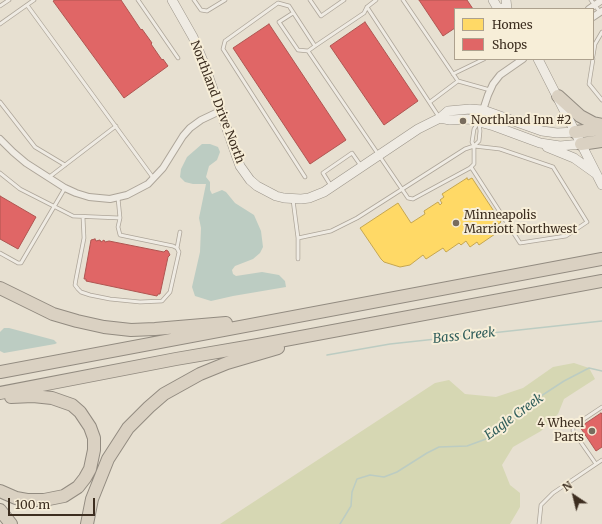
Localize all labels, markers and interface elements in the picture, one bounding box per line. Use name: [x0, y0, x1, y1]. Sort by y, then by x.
legend: [454, 8, 594, 60]
text: Homes: [492, 17, 533, 32]
text: Shops: [492, 37, 527, 52]
street label: Northland Drive North: [187, 39, 247, 165]
place label: Northland Inn #2: [471, 114, 571, 128]
marker: Northland Inn #2: [458, 116, 468, 126]
place label: Minneapolis Marriott Northwest: [464, 209, 577, 237]
marker: Minneapolis Marriott Northwest: [451, 218, 461, 228]
water label: Bass Creek: [432, 325, 496, 347]
water label: Eagle Creek: [482, 391, 546, 443]
place label: 4 Wheel Parts: [537, 417, 584, 445]
marker: 4 Wheel Parts: [587, 426, 597, 436]
north arrow: [554, 476, 594, 516]
text: N: [560, 478, 575, 494]
scale bar: [10, 490, 97, 516]
text: 100 m: [15, 497, 50, 512]

